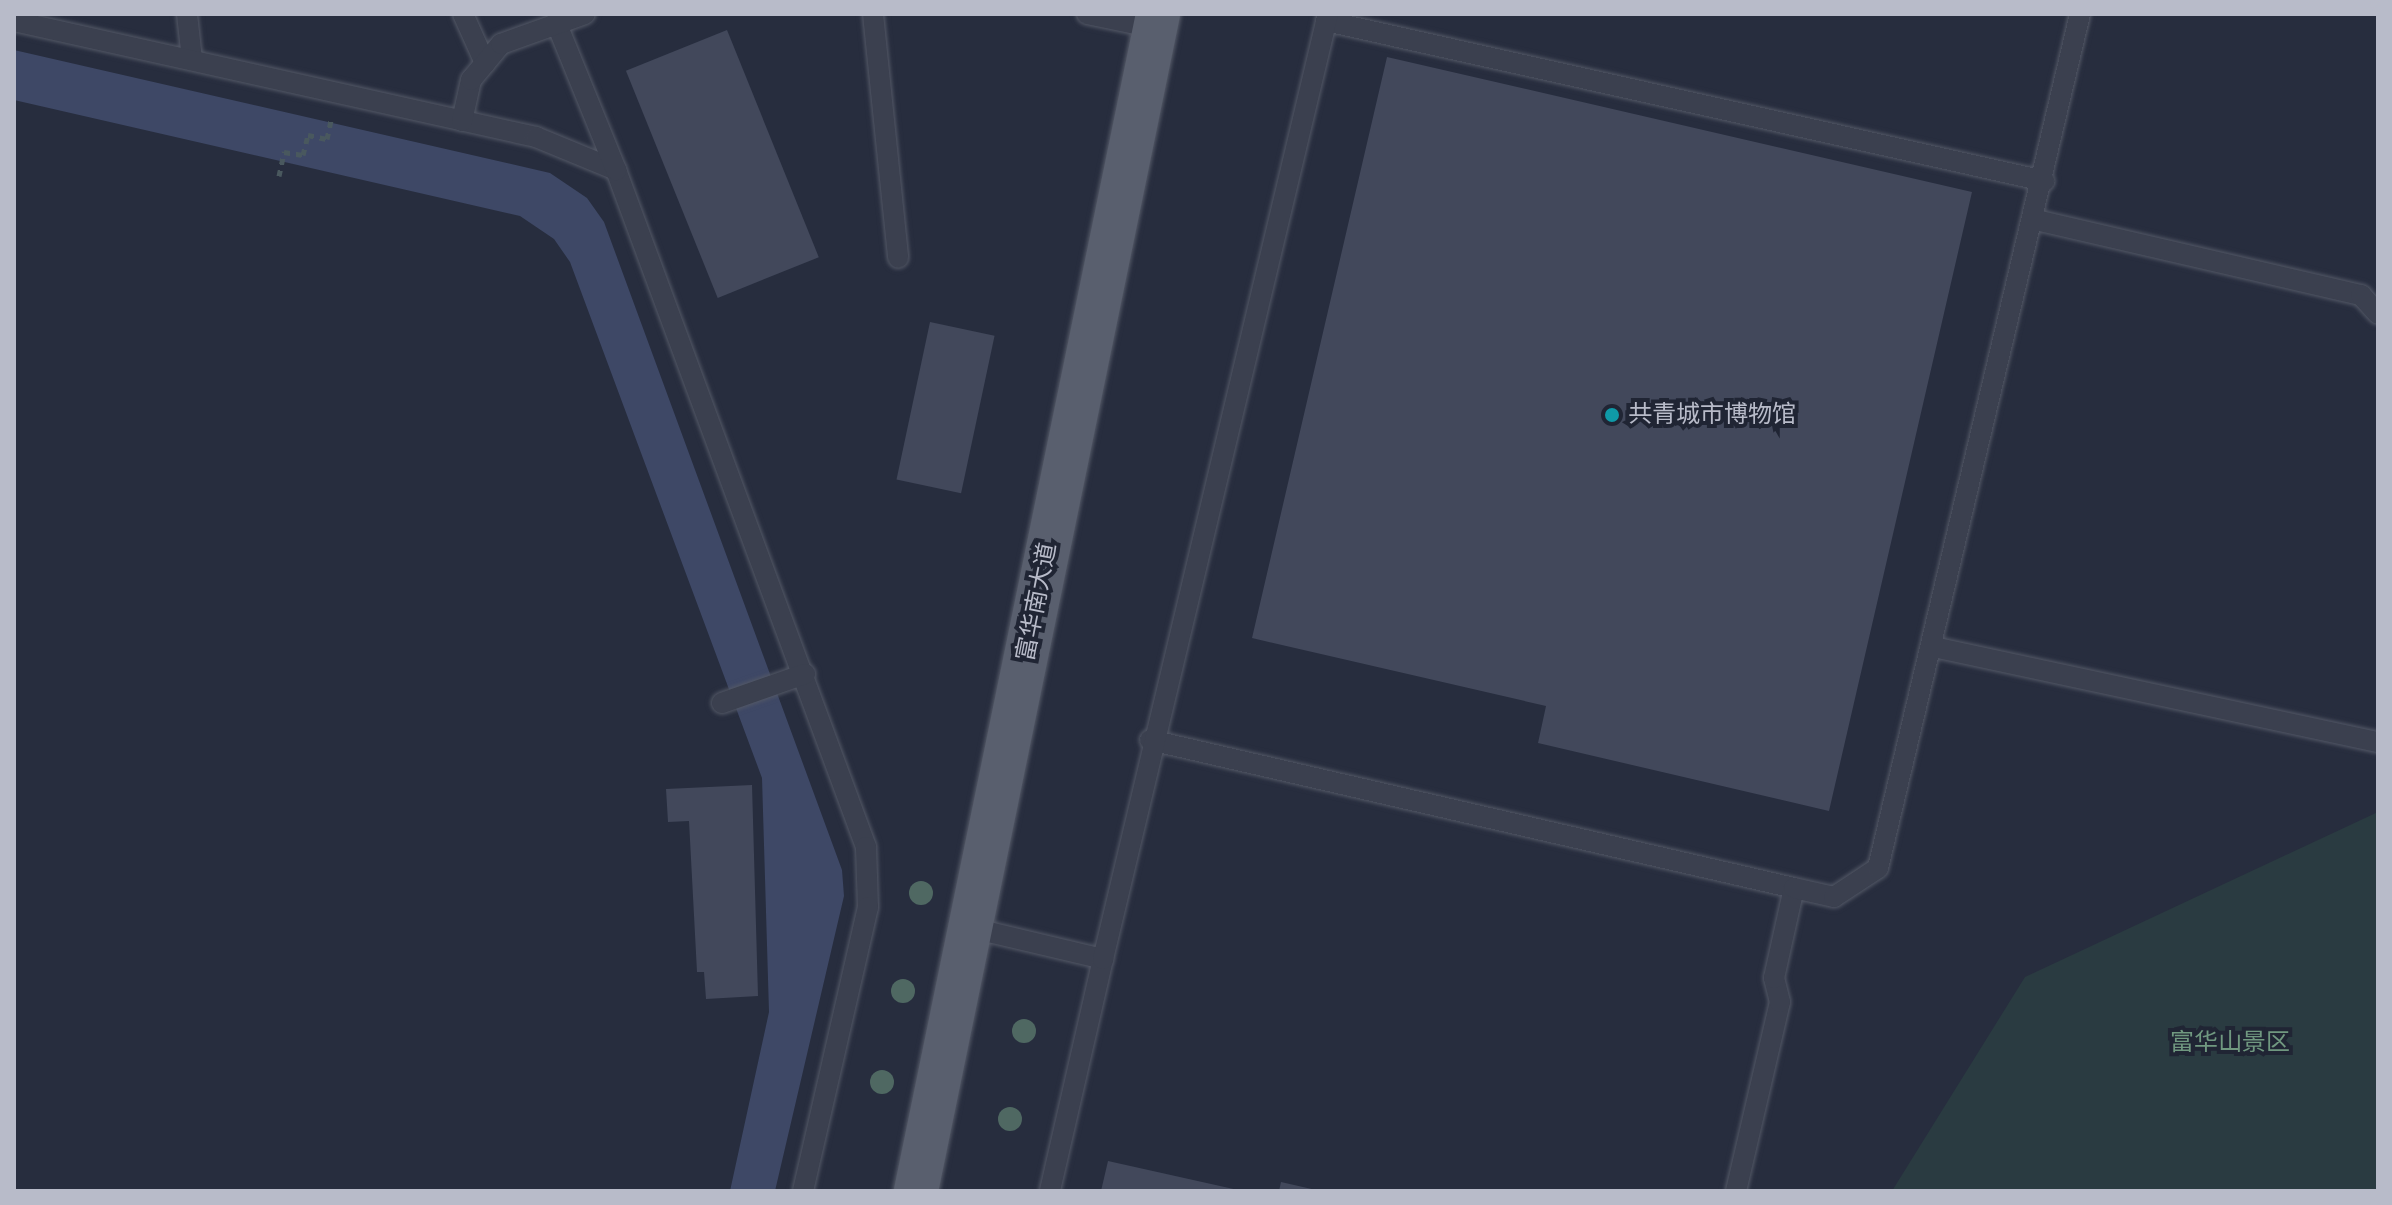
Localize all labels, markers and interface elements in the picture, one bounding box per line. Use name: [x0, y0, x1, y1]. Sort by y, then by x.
place label: 共青城市博物馆: [1628, 401, 1796, 429]
marker: 共青城市博物馆: [1603, 406, 1621, 424]
street label: 富华南大道: [1011, 540, 1063, 664]
park label: 富华山景区: [2170, 1029, 2290, 1057]

